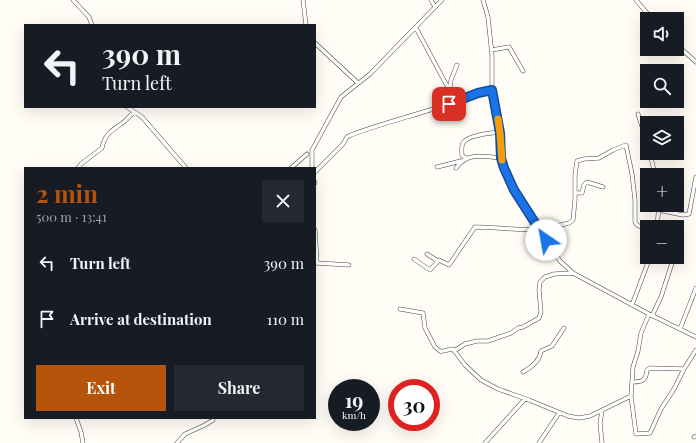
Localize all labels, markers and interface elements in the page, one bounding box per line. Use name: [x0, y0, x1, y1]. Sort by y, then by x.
map controls: [640, 12, 684, 264]
button: sound: [640, 12, 684, 56]
text: 390 m: [102, 35, 181, 72]
icon: left: [36, 40, 88, 92]
button: search: [640, 64, 684, 108]
text: Turn left: [102, 71, 172, 95]
pin: [432, 87, 466, 121]
icon: arrive: [438, 93, 460, 115]
button: layers: [640, 116, 684, 160]
button: +: [640, 168, 684, 212]
text: 2 min: [36, 177, 98, 209]
button: close: [262, 180, 304, 222]
text: 500 m · 13:41: [36, 208, 107, 225]
position arrow: [525, 219, 567, 261]
button: −: [640, 220, 684, 264]
icon: left: [36, 252, 58, 274]
text: Turn left: [70, 253, 131, 273]
text: 390 m: [264, 253, 304, 273]
icon: arrive: [36, 308, 58, 330]
text: Arrive at destination: [70, 309, 212, 329]
text: 110 m: [267, 309, 304, 329]
button: Exit: [36, 365, 166, 411]
button: Share: [174, 365, 304, 411]
speed limit sign: 30: [388, 379, 440, 431]
text: 19: [345, 386, 363, 413]
text: km/h: [342, 408, 366, 422]

